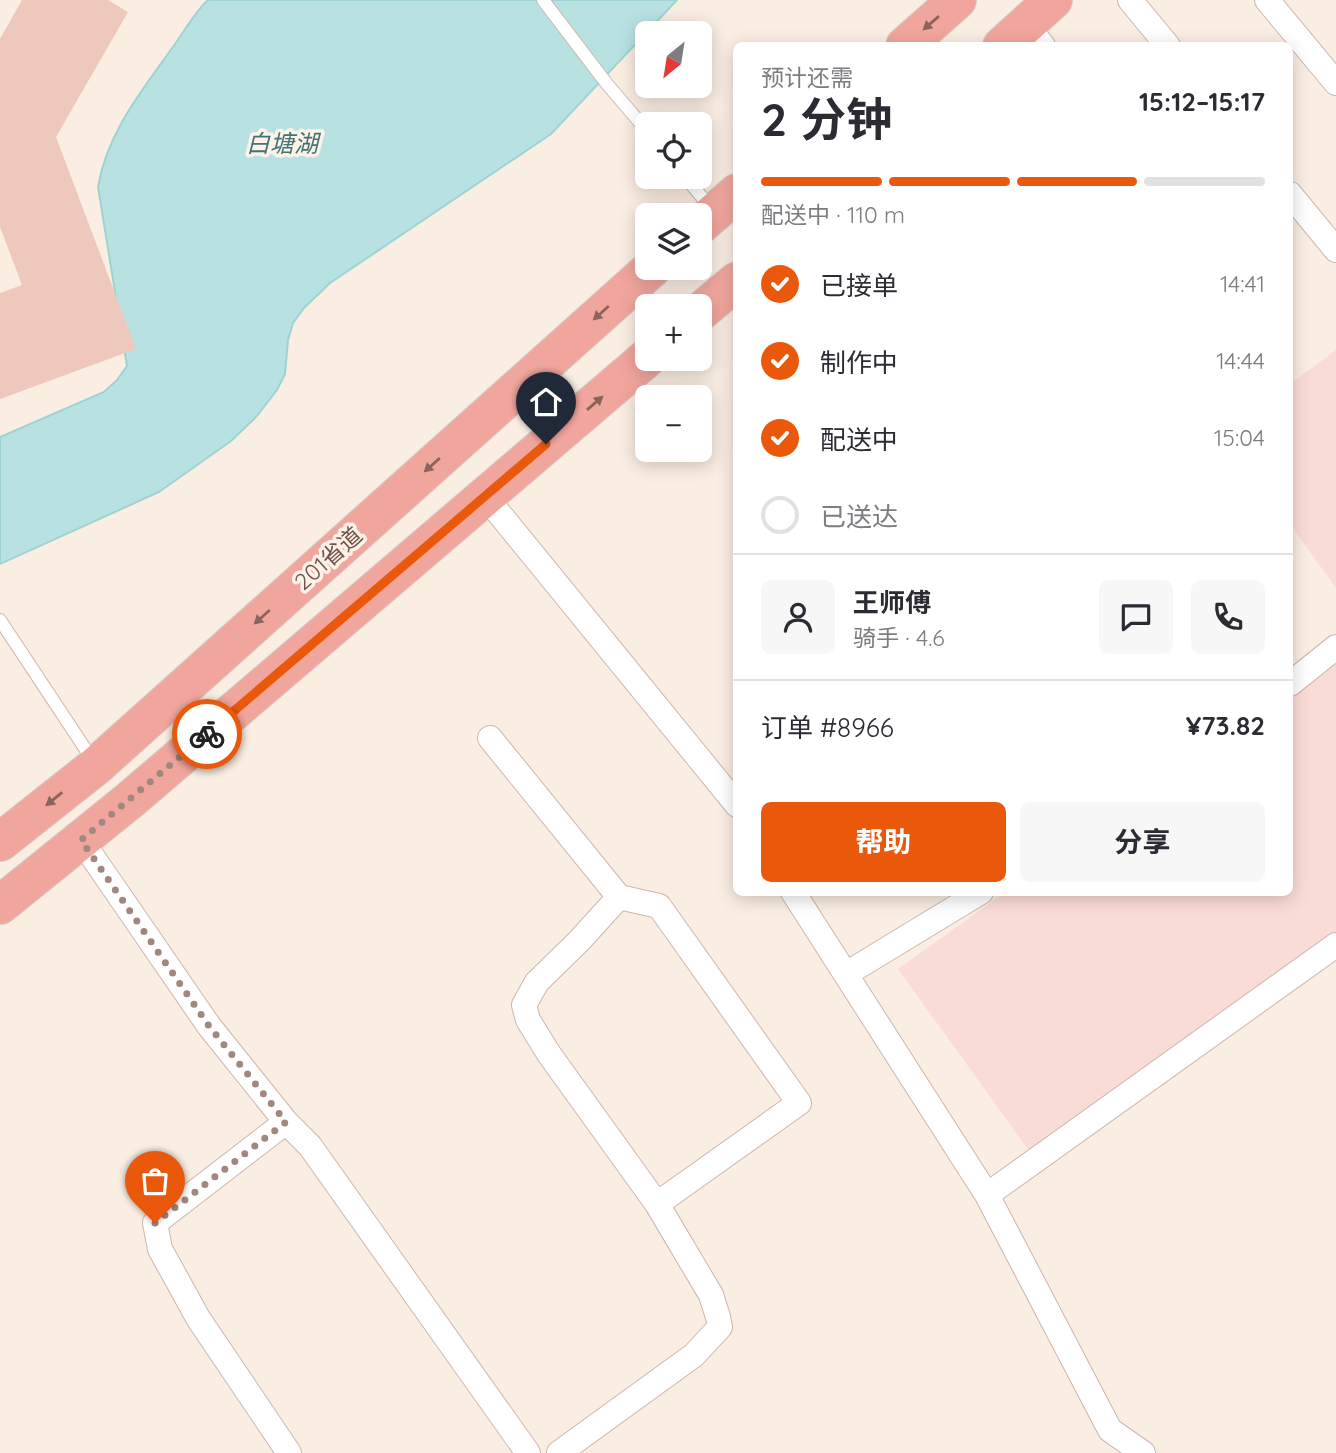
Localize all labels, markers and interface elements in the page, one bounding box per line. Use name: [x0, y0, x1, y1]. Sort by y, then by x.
one-way arrow: [922, 15, 939, 30]
north arrow: [635, 21, 712, 98]
map controls: [635, 21, 712, 462]
text: 预计还需: [761, 63, 853, 92]
text: 15:12–15:17: [1139, 85, 1265, 118]
text: 2 分钟: [761, 90, 892, 148]
button: locate: [635, 112, 712, 189]
water label: 白塘湖: [246, 128, 322, 158]
text: 配送中 · 110 m: [761, 200, 905, 229]
button: layers: [635, 203, 712, 280]
icon: check: [761, 265, 799, 303]
text: 已接单: [820, 269, 898, 302]
text: 14:41: [1220, 269, 1265, 298]
button: +: [635, 294, 712, 371]
one-way arrow: [593, 305, 610, 320]
icon: check: [761, 342, 799, 380]
text: 制作中: [820, 346, 898, 379]
text: 14:44: [1216, 346, 1265, 375]
pin: [516, 372, 576, 444]
icon: home: [527, 383, 565, 421]
button: −: [635, 385, 712, 462]
one-way arrow: [585, 395, 603, 410]
icon: check: [761, 419, 799, 457]
text: 配送中: [820, 423, 898, 456]
text: 15:04: [1214, 423, 1265, 452]
one-way arrow: [423, 457, 441, 473]
text: 已送达: [820, 500, 898, 533]
street label: 201省道: [288, 520, 368, 596]
button: person: [761, 580, 835, 654]
button: chat: [1099, 580, 1173, 654]
button: phone: [1191, 580, 1265, 654]
text: 王师傅: [853, 586, 931, 619]
one-way arrow: [254, 608, 271, 624]
text: 骑手 · 4.6: [853, 623, 945, 652]
courier: [172, 699, 242, 769]
text: ¥73.82: [1186, 709, 1265, 742]
text: 订单 #8966: [761, 711, 894, 744]
icon: bike: [188, 715, 226, 753]
one-way arrow: [46, 791, 64, 806]
button: 帮助: [761, 802, 1006, 882]
button: 分享: [1020, 802, 1265, 882]
pin: [125, 1151, 185, 1223]
icon: bag: [136, 1162, 174, 1200]

